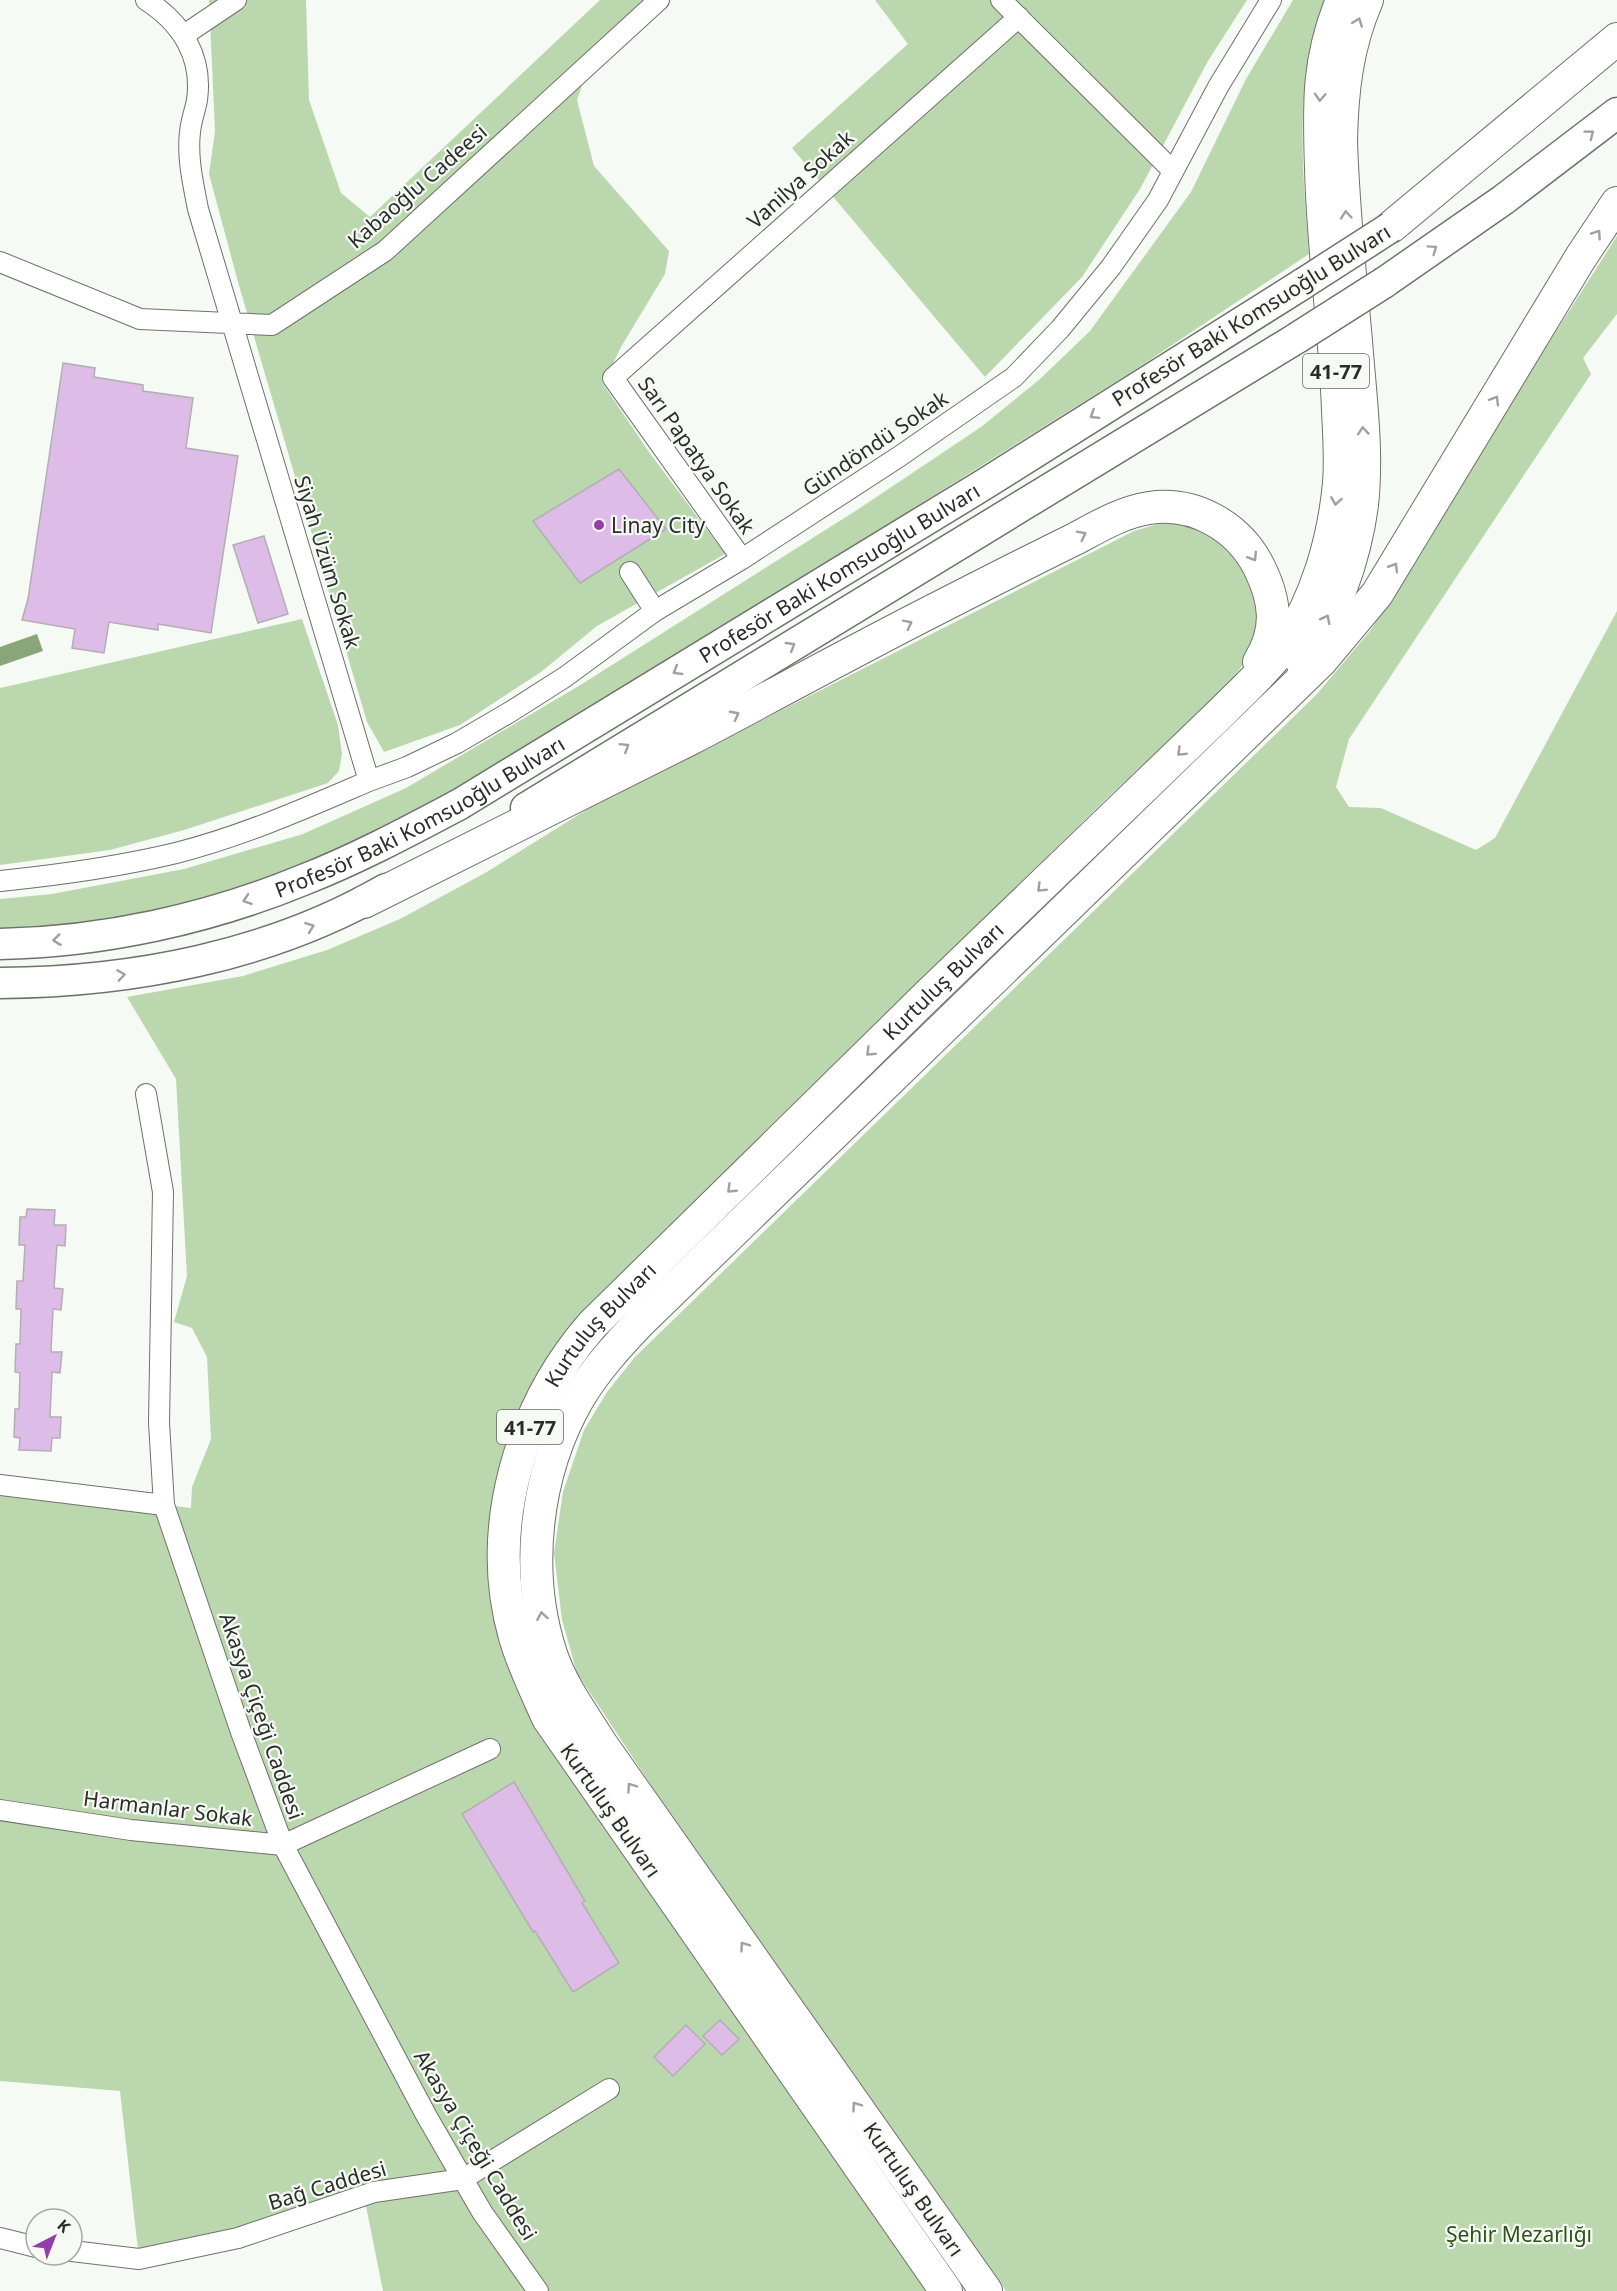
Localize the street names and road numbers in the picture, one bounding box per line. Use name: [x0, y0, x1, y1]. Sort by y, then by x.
street label: Kabaoğlu Cadeesi: [341, 118, 493, 254]
street label: Vanilya Sokak: [741, 123, 860, 234]
street label: Profesör Baki Komsuoğlu Bulvarı: [1106, 217, 1396, 413]
road number: 41-77: [1303, 354, 1369, 388]
street label: Sarı Papatya Sokak: [632, 371, 762, 540]
street label: Gündöndü Sokak: [797, 384, 954, 502]
street label: Siyah Üzüm Sokak: [288, 472, 368, 653]
street label: Profesör Baki Komsuoğlu Bulvarı: [694, 476, 985, 669]
street label: Profesör Baki Komsuoğlu Bulvarı: [271, 730, 570, 904]
street label: Kurtuluş Bulvarı: [876, 916, 1009, 1046]
street label: Kurtuluş Bulvarı: [538, 1256, 662, 1392]
road number: 41-77: [497, 1410, 563, 1444]
street label: Akasya Çiçeği Caddesi: [213, 1609, 311, 1823]
street label: Kurtuluş Bulvarı: [554, 1737, 668, 1883]
street label: Harmanlar Sokak: [82, 1784, 255, 1832]
street label: Akasya Çiçeği Caddesi: [408, 2045, 544, 2245]
street label: Kurtuluş Bulvarı: [857, 2116, 971, 2262]
street label: Bağ Caddesi: [265, 2154, 389, 2216]

